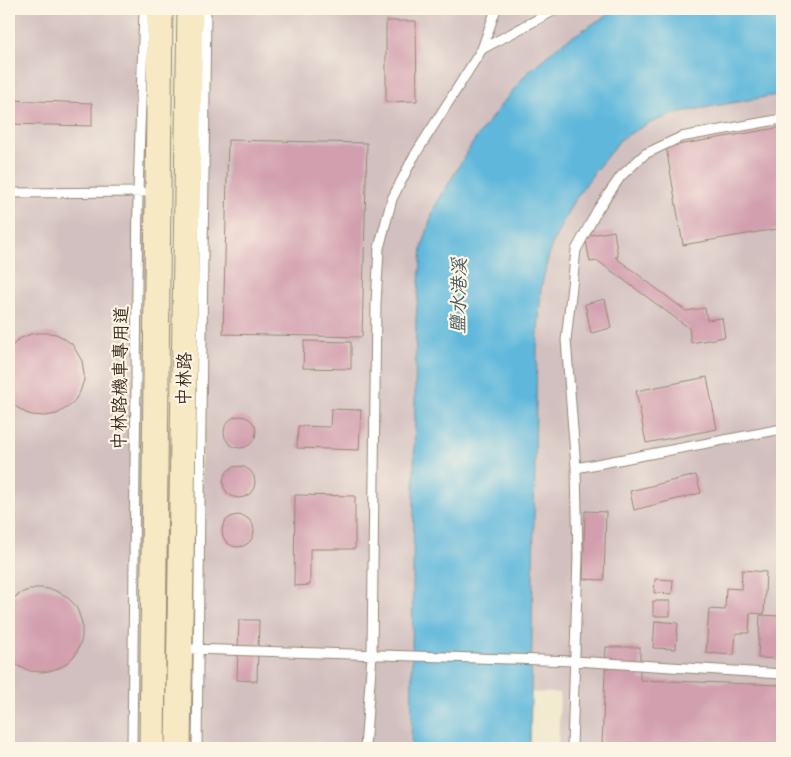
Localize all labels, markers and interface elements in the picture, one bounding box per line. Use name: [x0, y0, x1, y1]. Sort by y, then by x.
water label: 鹽水港溪: [446, 257, 472, 334]
street label: 中林路機車專用道: [108, 306, 133, 450]
street label: 中林路: [173, 352, 196, 406]

